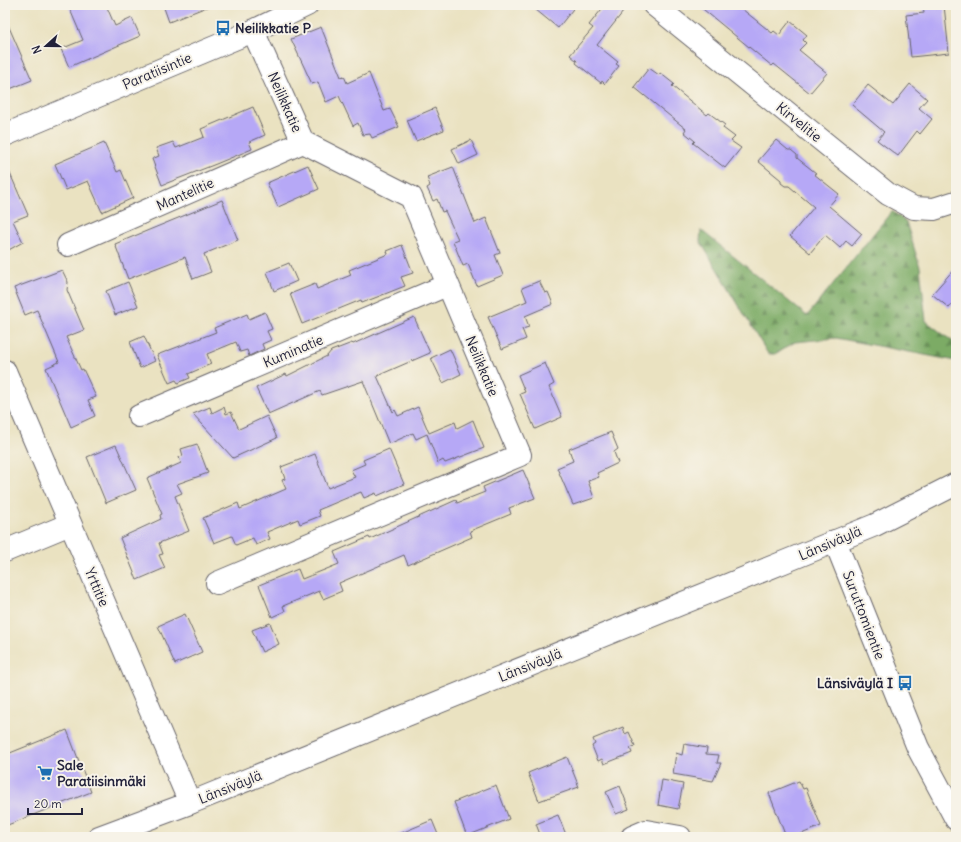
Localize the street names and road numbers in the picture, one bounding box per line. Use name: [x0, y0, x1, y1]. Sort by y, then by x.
street label: Paratiisintie: [120, 48, 194, 94]
street label: Neilikkatie: [264, 69, 306, 135]
street label: Kirvelitie: [773, 98, 825, 146]
street label: Mantelitie: [153, 173, 217, 215]
street label: Kuminatie: [260, 330, 326, 372]
street label: Neilikkatie: [461, 333, 503, 399]
street label: Länsiväylä: [796, 522, 864, 564]
street label: Yrttitie: [81, 565, 113, 609]
street label: Suruttomientie: [839, 568, 889, 662]
street label: Länsiväylä: [496, 644, 564, 686]
street label: Länsiväylä: [196, 766, 264, 808]

